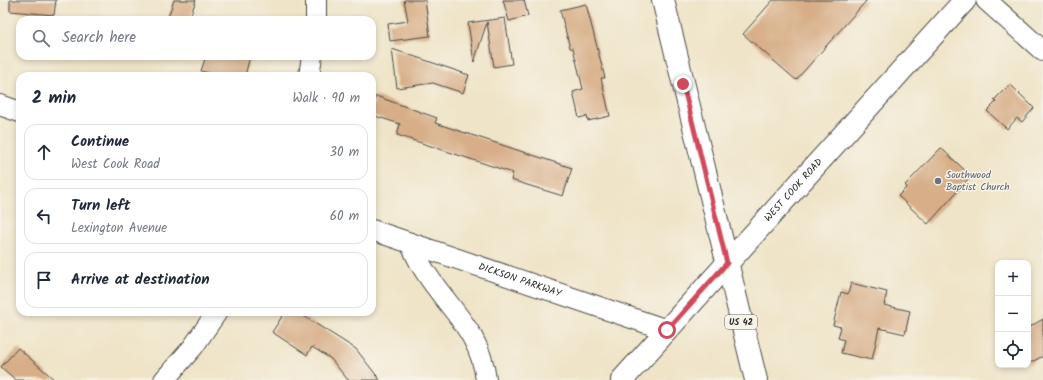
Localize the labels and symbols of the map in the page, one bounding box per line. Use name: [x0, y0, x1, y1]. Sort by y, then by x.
route end: [674, 75, 692, 93]
street label: WEST COOK ROAD: [760, 154, 827, 225]
place label: Southwood Baptist Church: [946, 167, 1010, 195]
marker: Southwood Baptist Church: [933, 176, 943, 186]
street label: DICKSON PARKWAY: [476, 259, 565, 302]
road number: US 42: [725, 315, 757, 329]
route start: [658, 321, 676, 339]

